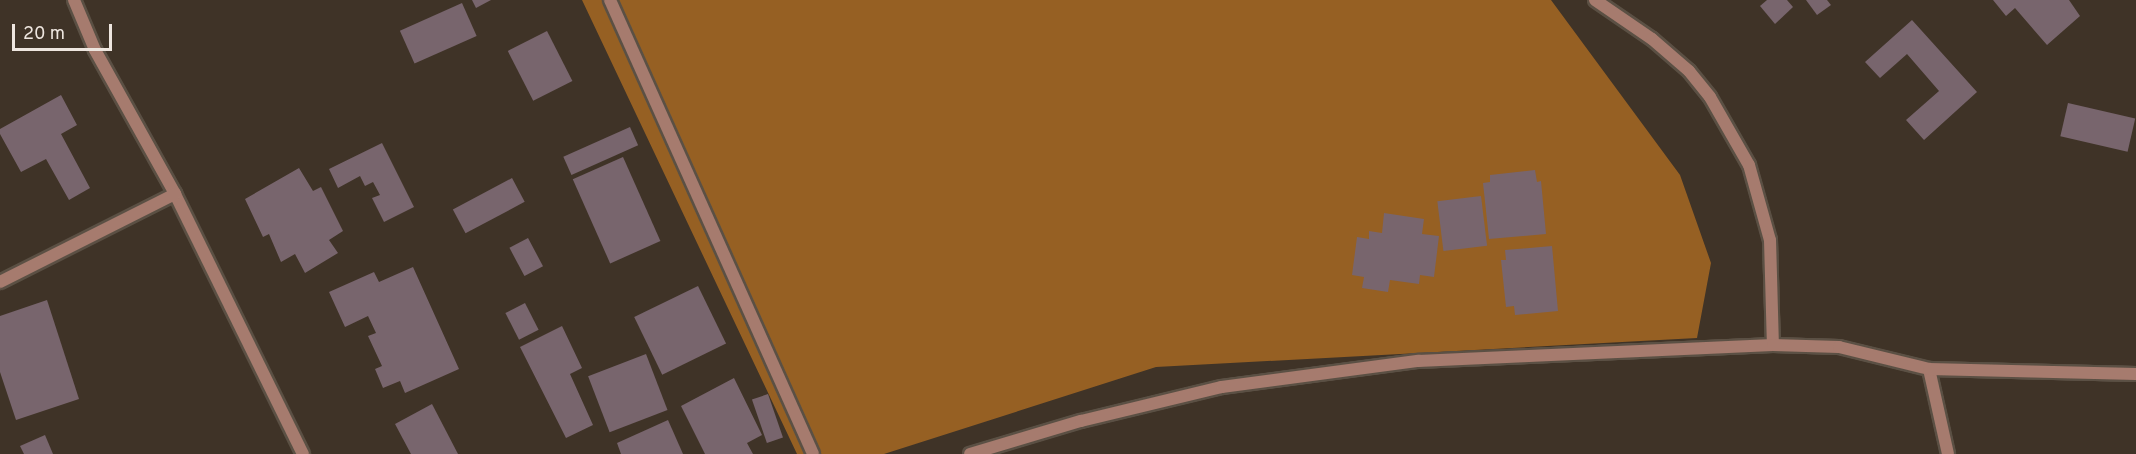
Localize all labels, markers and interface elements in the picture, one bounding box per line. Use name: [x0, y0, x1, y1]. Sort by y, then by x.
scale bar: [15, 12, 116, 50]
text: 20 m: [23, 23, 65, 46]

